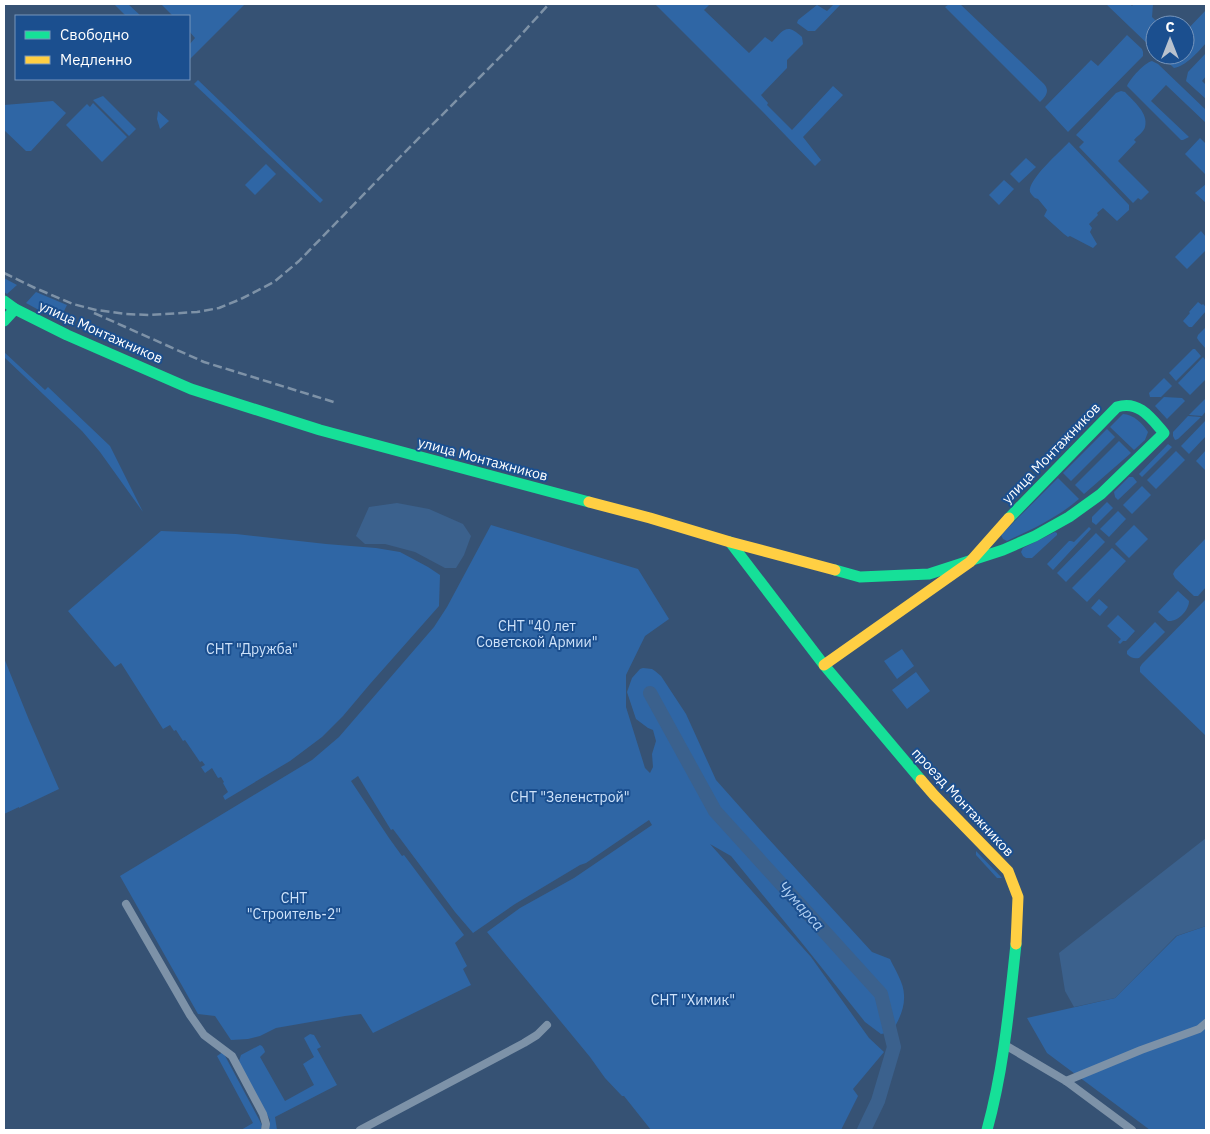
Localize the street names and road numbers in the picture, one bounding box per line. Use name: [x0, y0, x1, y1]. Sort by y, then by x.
street label: улица Монтажников: [36, 297, 166, 367]
street label: улица Монтажников: [998, 399, 1104, 507]
street label: улица Монтажников: [416, 433, 550, 485]
street label: проезд Монтажников: [908, 744, 1018, 860]

